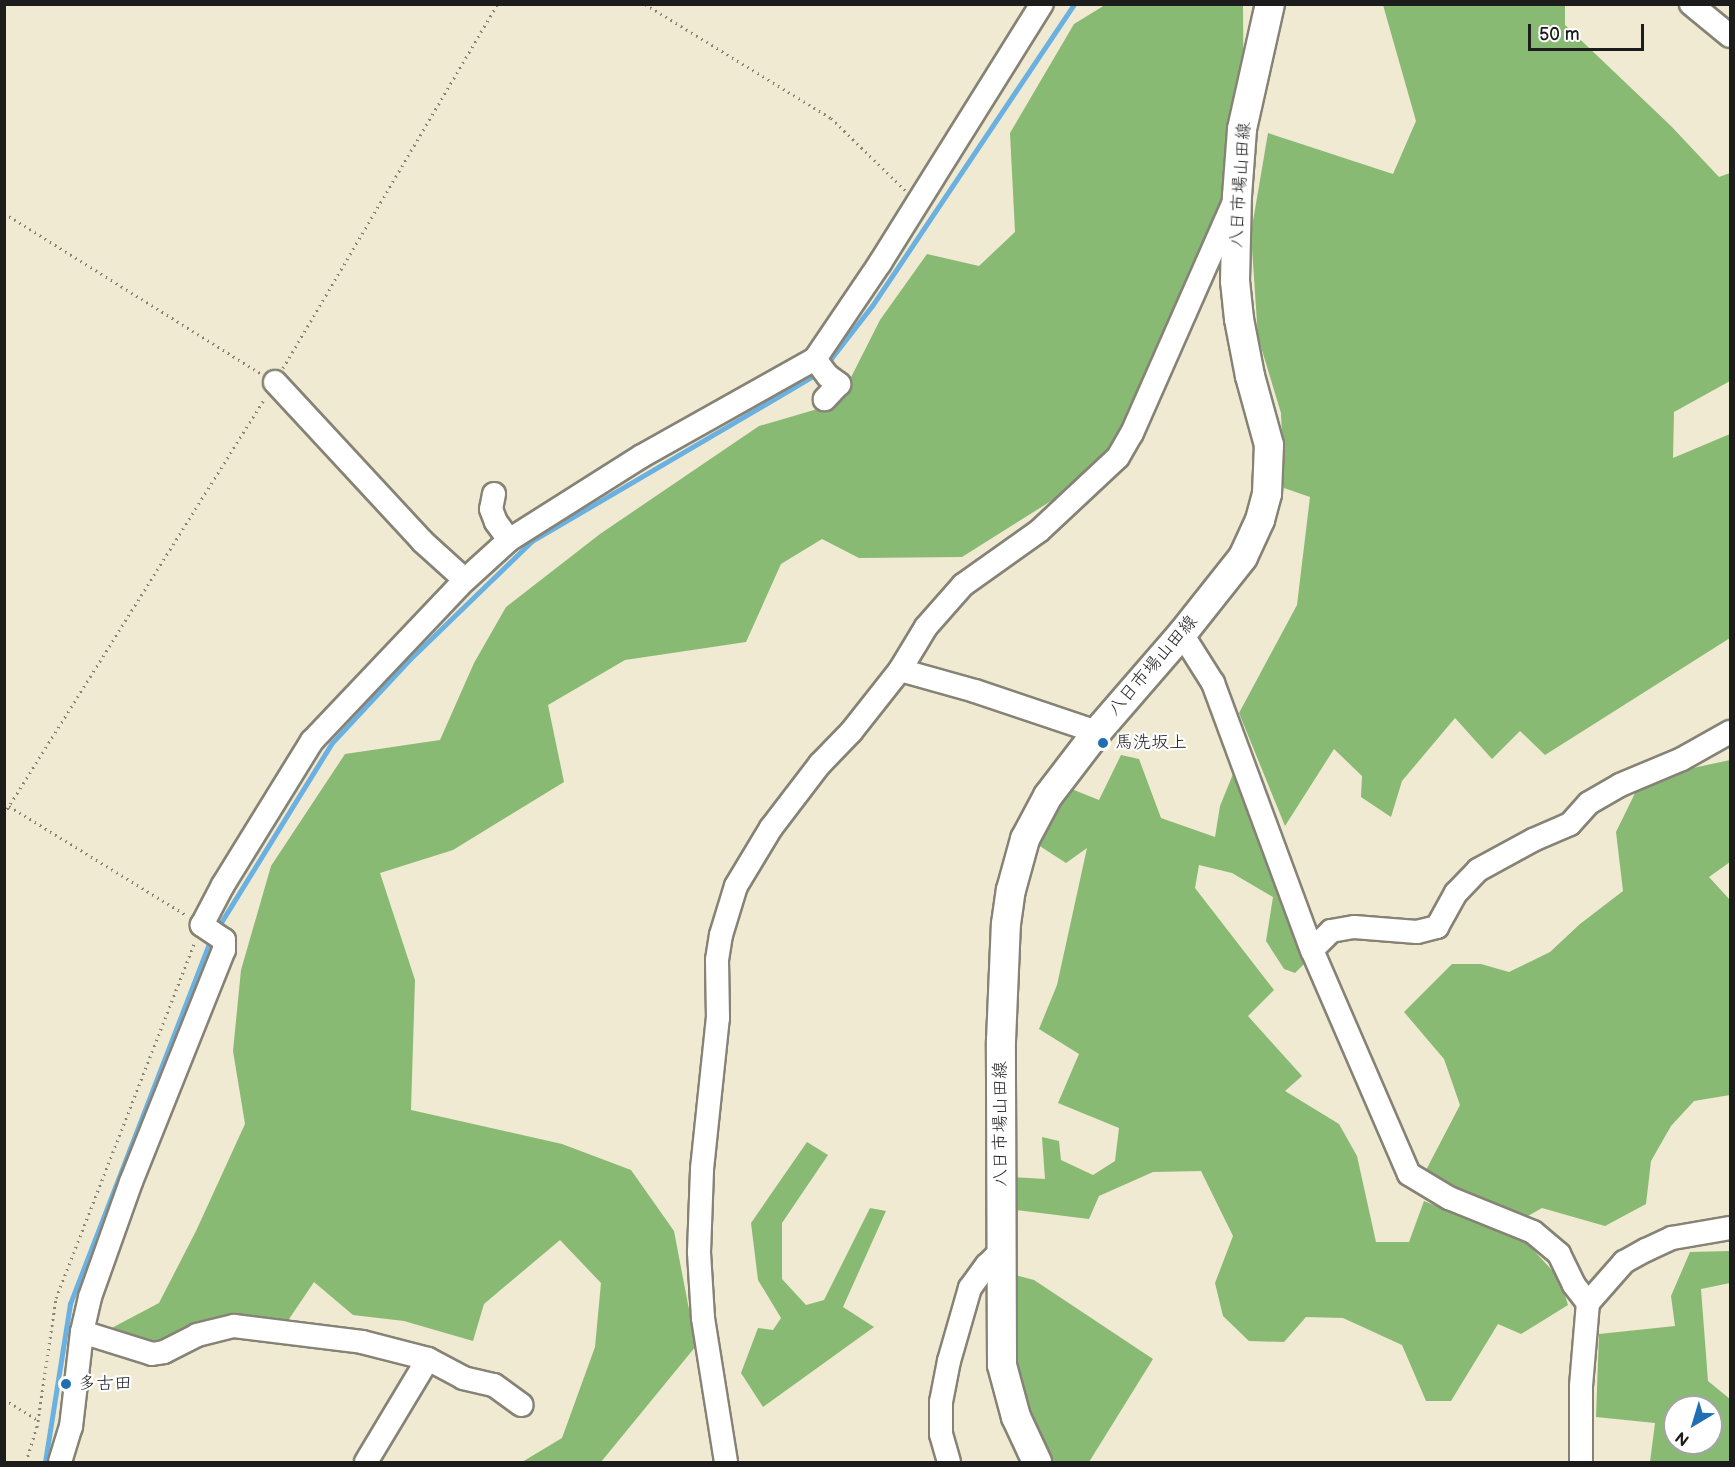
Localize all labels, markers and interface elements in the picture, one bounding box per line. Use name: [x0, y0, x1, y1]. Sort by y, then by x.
scale bar: [1531, 12, 1646, 50]
text: 50 m: [1539, 24, 1580, 45]
street label: 八日市場山田線: [1226, 121, 1256, 249]
street label: 八日市場山田線: [1104, 611, 1202, 721]
place label: 馬洗坂上: [1115, 732, 1187, 754]
marker: 馬洗坂上: [1096, 736, 1110, 750]
street label: 八日市場山田線: [990, 1061, 1012, 1187]
place label: 多古田: [78, 1373, 132, 1395]
marker: 多古田: [59, 1377, 73, 1391]
north arrow: [1663, 1395, 1723, 1455]
text: N: [1672, 1427, 1693, 1449]

